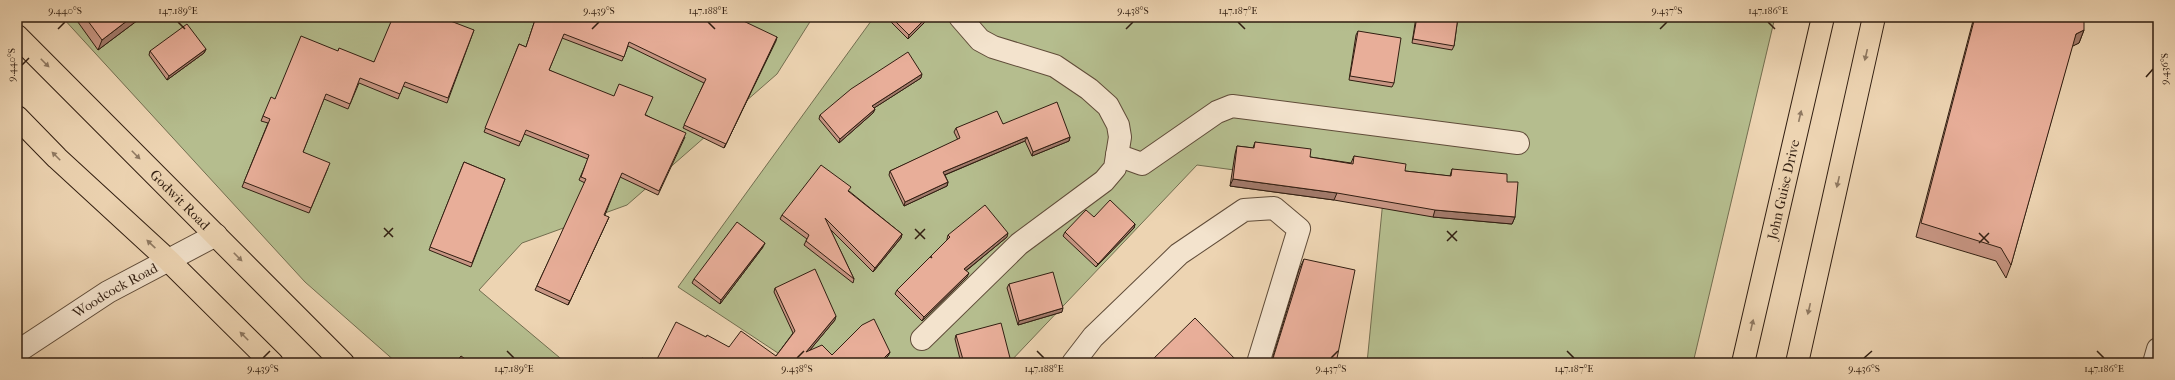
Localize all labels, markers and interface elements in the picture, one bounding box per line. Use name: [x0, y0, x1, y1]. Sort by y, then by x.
text: 9.440°S: [48, 5, 82, 17]
text: 147.189°E: [158, 5, 198, 17]
text: 9.439°S: [583, 5, 615, 17]
text: 147.188°E: [688, 5, 728, 17]
text: 9.438°S: [1117, 5, 1149, 17]
text: 147.187°E: [1219, 5, 1257, 17]
text: 9.437°S: [1651, 5, 1683, 17]
text: 147.186°E: [1748, 5, 1788, 17]
text: 9.440°S: [6, 48, 18, 82]
one-way arrow: [1862, 49, 1868, 61]
text: 9.436°S: [2159, 53, 2171, 85]
one-way arrow: [40, 58, 49, 68]
one-way arrow: [1798, 110, 1804, 123]
street label: John Guise Drive: [1763, 138, 1803, 242]
one-way arrow: [131, 150, 141, 160]
one-way arrow: [51, 151, 61, 161]
street label: Godwit Road: [146, 166, 214, 234]
one-way arrow: [1834, 176, 1840, 188]
one-way arrow: [146, 240, 156, 249]
one-way arrow: [233, 252, 243, 262]
street label: Woodcock Road: [68, 259, 161, 322]
one-way arrow: [1806, 303, 1812, 315]
one-way arrow: [1750, 319, 1756, 331]
one-way arrow: [239, 331, 249, 340]
text: 9.439°S: [247, 363, 279, 375]
text: 147.189°E: [494, 363, 534, 375]
text: 9.438°S: [781, 363, 813, 375]
text: 147.188°E: [1024, 363, 1064, 375]
text: 9.437°S: [1315, 363, 1347, 375]
text: 147.187°E: [1555, 363, 1593, 375]
text: 9.436°S: [1848, 363, 1880, 375]
text: 147.186°E: [2084, 363, 2124, 375]

